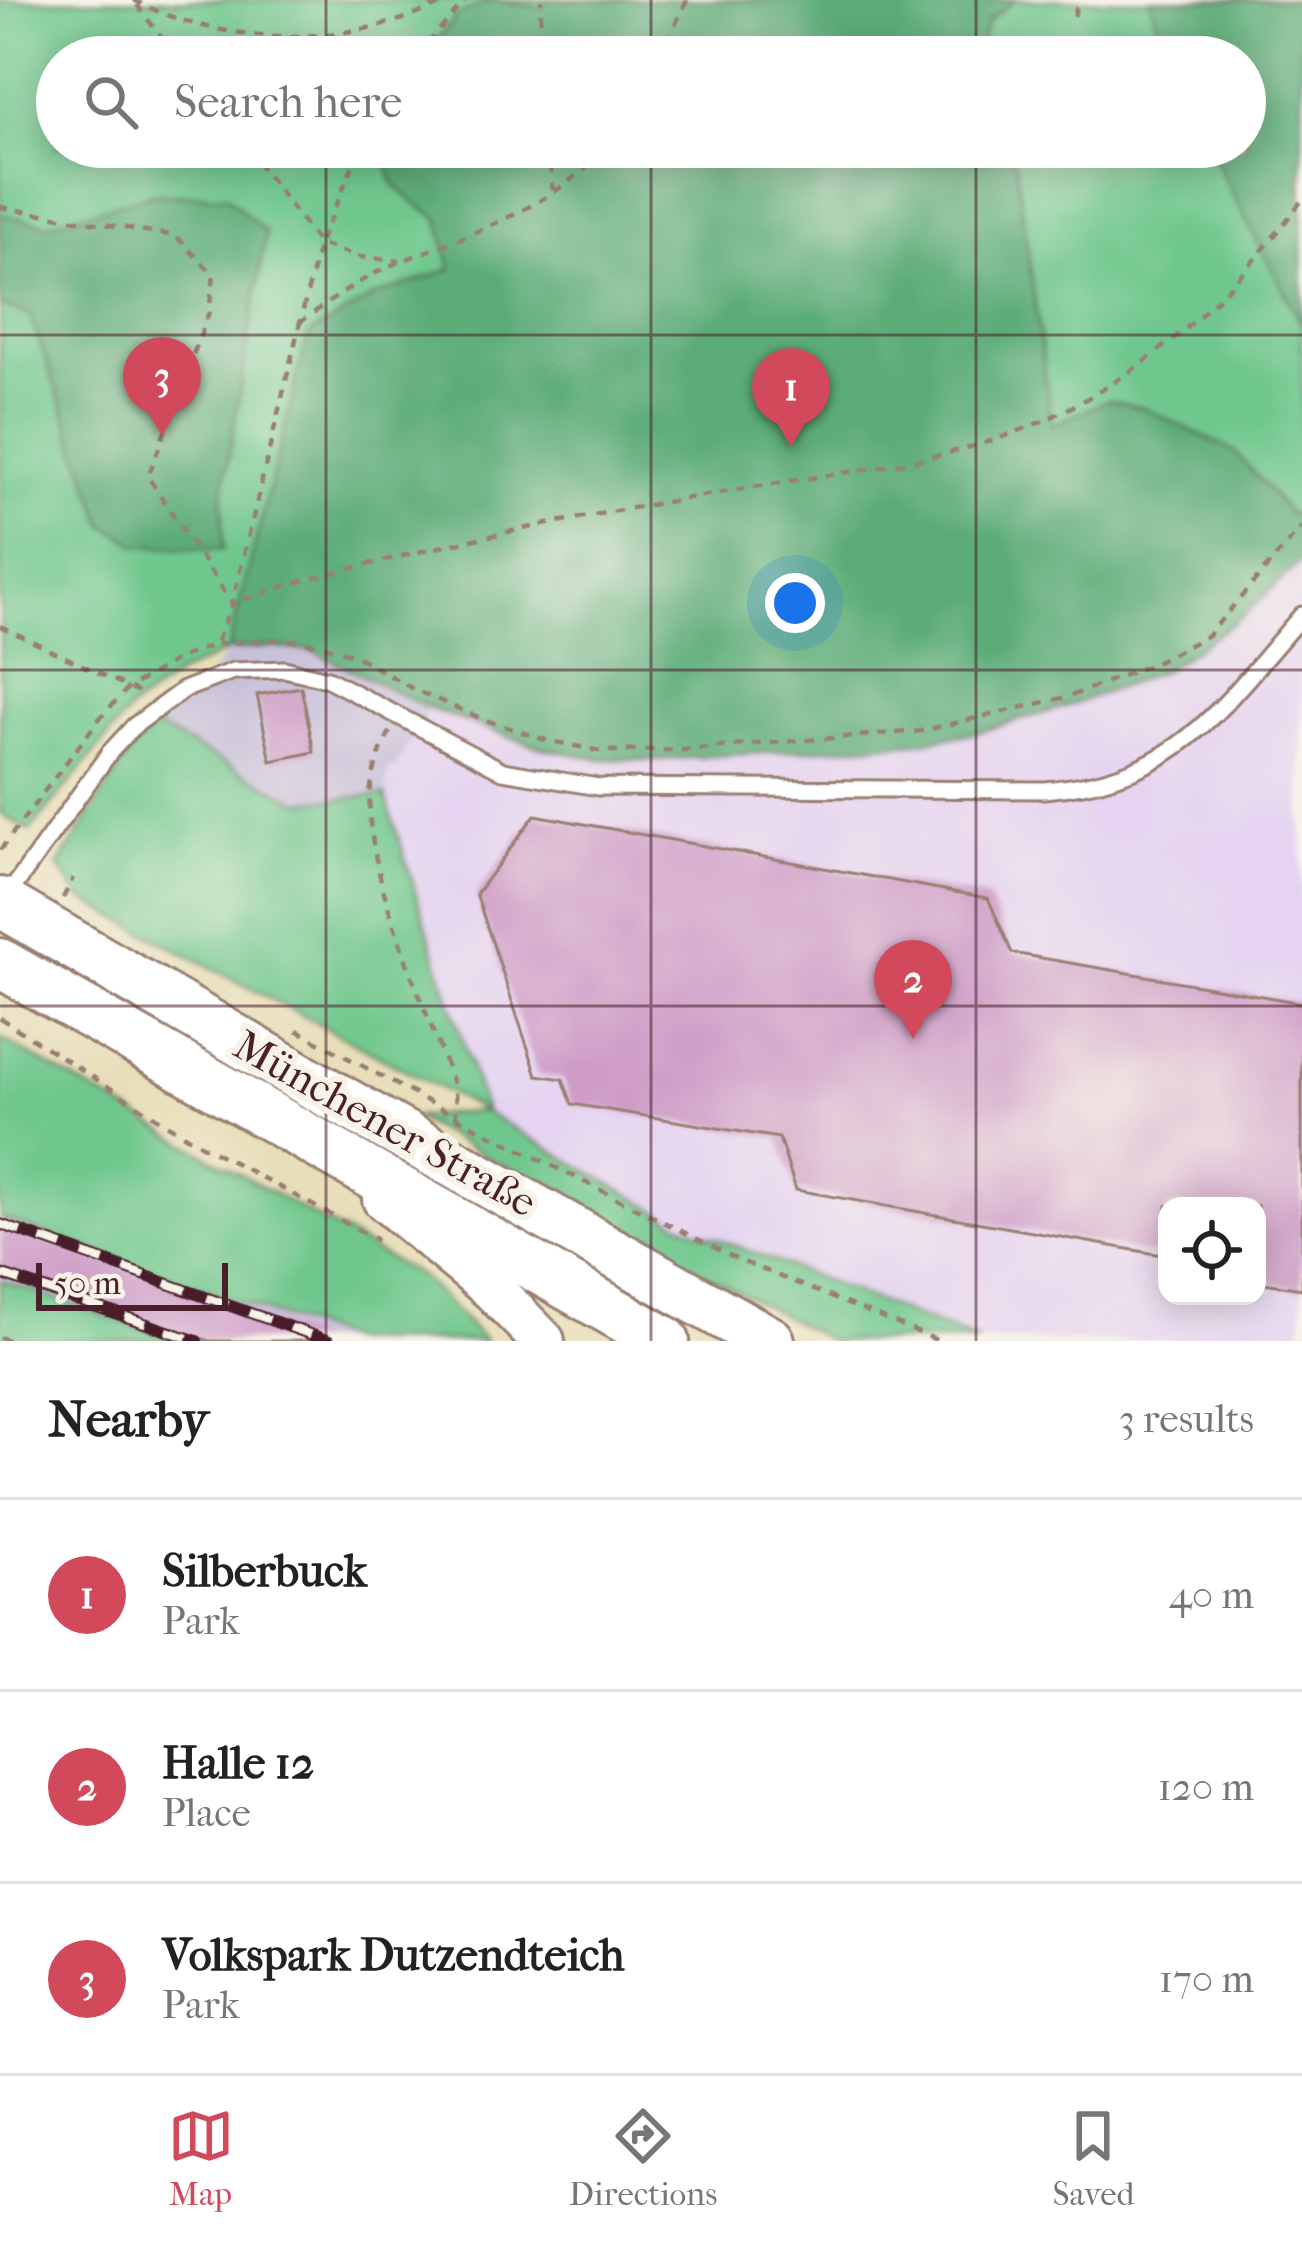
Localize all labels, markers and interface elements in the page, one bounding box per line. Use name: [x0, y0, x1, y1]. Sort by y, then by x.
search box: [36, 36, 1266, 168]
icon: search: [78, 69, 144, 135]
text: Search here: [174, 76, 402, 129]
pin: 3: [123, 337, 201, 436]
pin: 1: [752, 348, 830, 447]
your location: [765, 573, 825, 633]
pin: 2: [874, 940, 952, 1039]
street label: Münchener Straße: [225, 1021, 545, 1227]
map controls: [1158, 1197, 1266, 1305]
button: locate: [1158, 1197, 1266, 1305]
scale bar: [36, 1257, 228, 1310]
text: 50 m: [54, 1264, 121, 1303]
text: Nearby: [48, 1389, 209, 1449]
text: 3 results: [1119, 1396, 1254, 1442]
text: Silberbuck: [162, 1545, 367, 1598]
text: 1: [80, 1572, 94, 1618]
text: 40 m: [1169, 1572, 1254, 1618]
text: Park: [162, 1598, 240, 1644]
text: Halle 12: [162, 1737, 314, 1790]
text: 2: [77, 1764, 97, 1810]
text: 120 m: [1158, 1764, 1254, 1810]
text: Place: [162, 1790, 251, 1836]
text: Volkspark Dutzendteich: [162, 1929, 625, 1982]
text: 3: [79, 1956, 95, 2002]
text: 170 m: [1159, 1956, 1254, 2002]
text: Park: [162, 1982, 240, 2028]
tab: Map: [168, 2103, 234, 2214]
tab: Directions: [569, 2103, 717, 2214]
tab: Saved: [1053, 2103, 1134, 2214]

